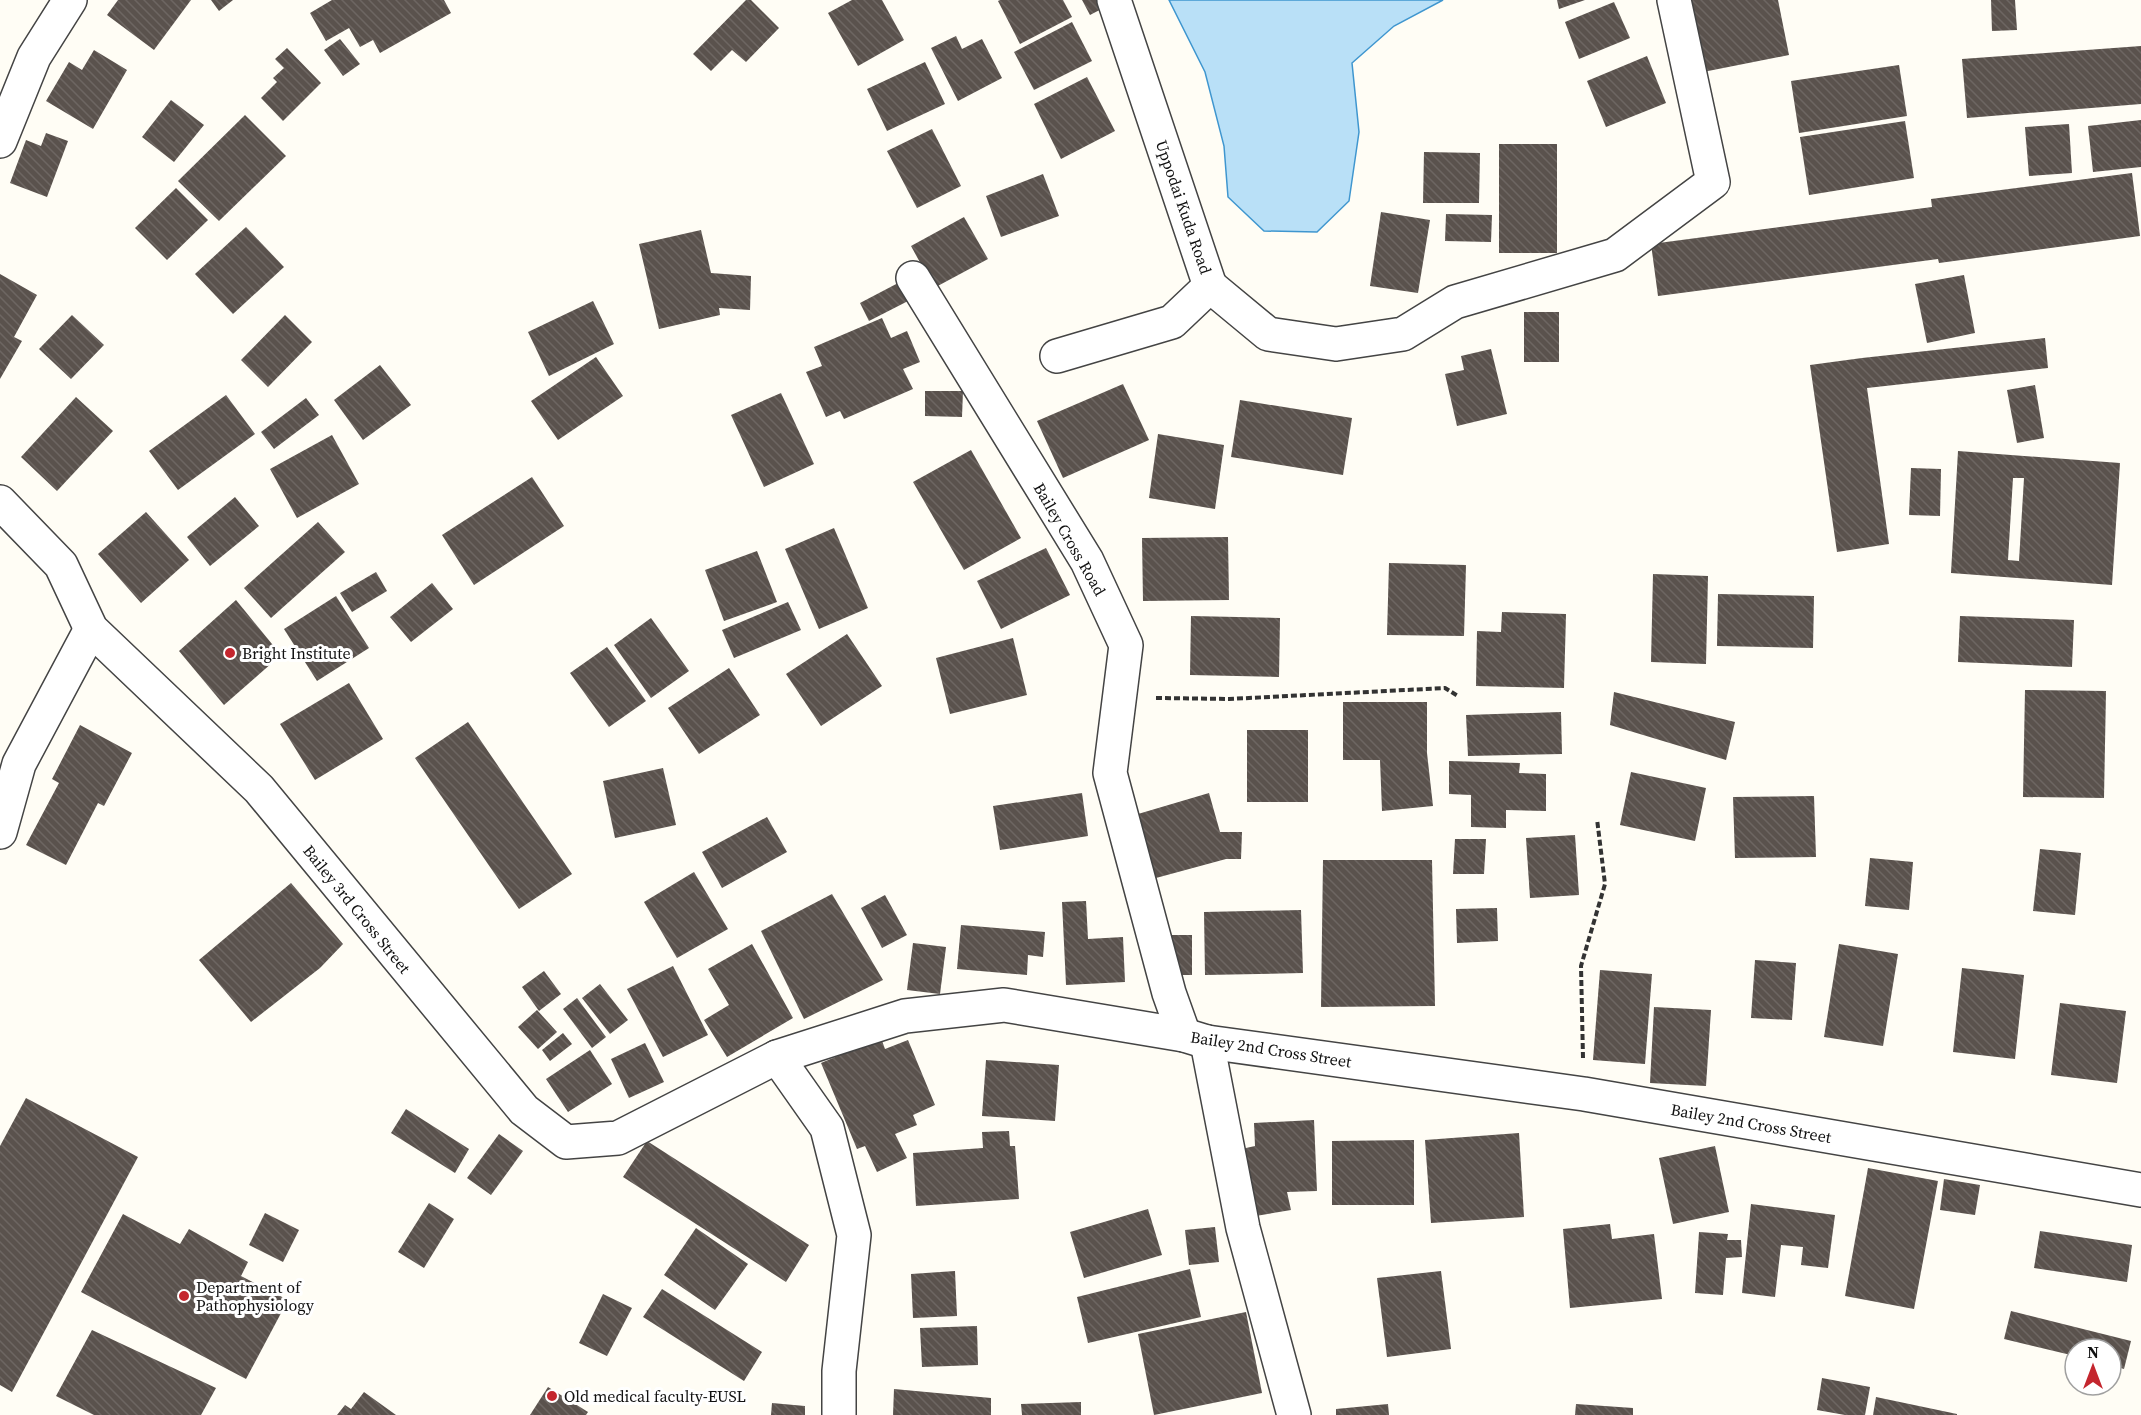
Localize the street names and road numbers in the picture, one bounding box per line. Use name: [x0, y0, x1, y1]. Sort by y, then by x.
street label: Uppodai Kuda Road: [1151, 137, 1217, 277]
street label: Bailey Cross Road: [1029, 478, 1111, 600]
street label: Bailey 3rd Cross Street: [298, 840, 416, 979]
street label: Bailey 2nd Cross Street: [1189, 1025, 1354, 1073]
street label: Bailey 2nd Cross Street: [1669, 1098, 1834, 1148]

